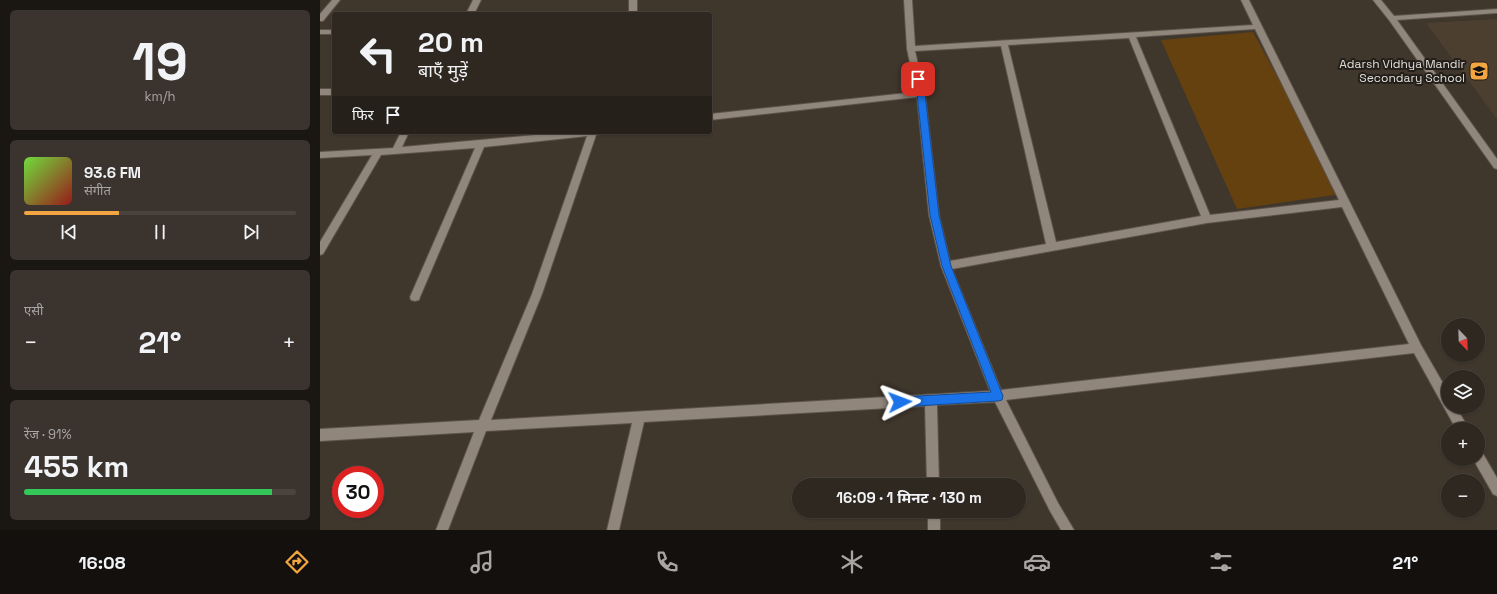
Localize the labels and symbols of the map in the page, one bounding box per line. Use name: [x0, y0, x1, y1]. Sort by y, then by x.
place label: Adarsh Vidhya Mandir Secondary School: [1339, 56, 1465, 86]
school or university icon: Adarsh Vidhya Mandir Secondary School: [1468, 60, 1490, 82]
pin: [901, 62, 935, 96]
north arrow: [1441, 318, 1485, 362]
position arrow: [879, 381, 921, 423]
speed limit sign: 30: [332, 466, 384, 518]

